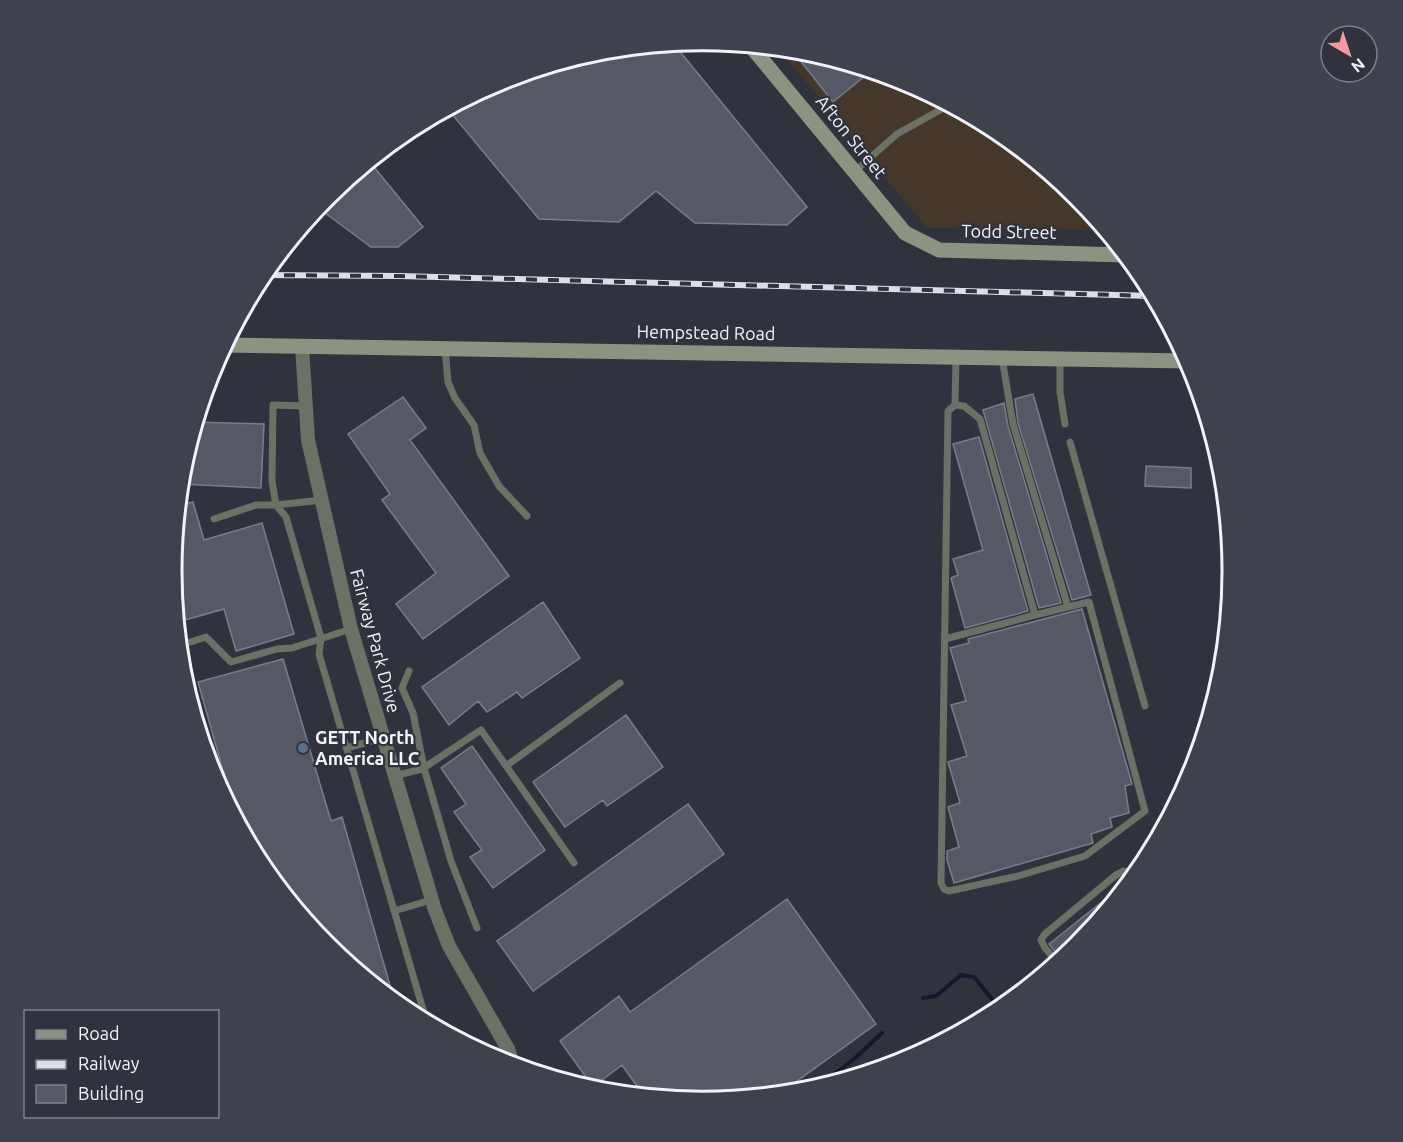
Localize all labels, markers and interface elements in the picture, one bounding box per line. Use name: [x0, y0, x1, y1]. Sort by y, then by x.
north arrow: [1319, 24, 1379, 84]
text: N: [1348, 55, 1369, 76]
street label: Afton Street: [812, 91, 891, 182]
street label: Todd Street: [961, 220, 1057, 242]
street label: Hempstead Road: [636, 321, 776, 343]
street label: Fairway Park Drive: [347, 567, 405, 715]
place label: GETT North America LLC: [315, 727, 420, 768]
marker: GETT North America LLC: [296, 741, 310, 755]
legend: [24, 1010, 219, 1118]
text: Road: [78, 1023, 120, 1043]
text: Railway: [78, 1053, 140, 1073]
text: Building: [78, 1083, 144, 1103]

